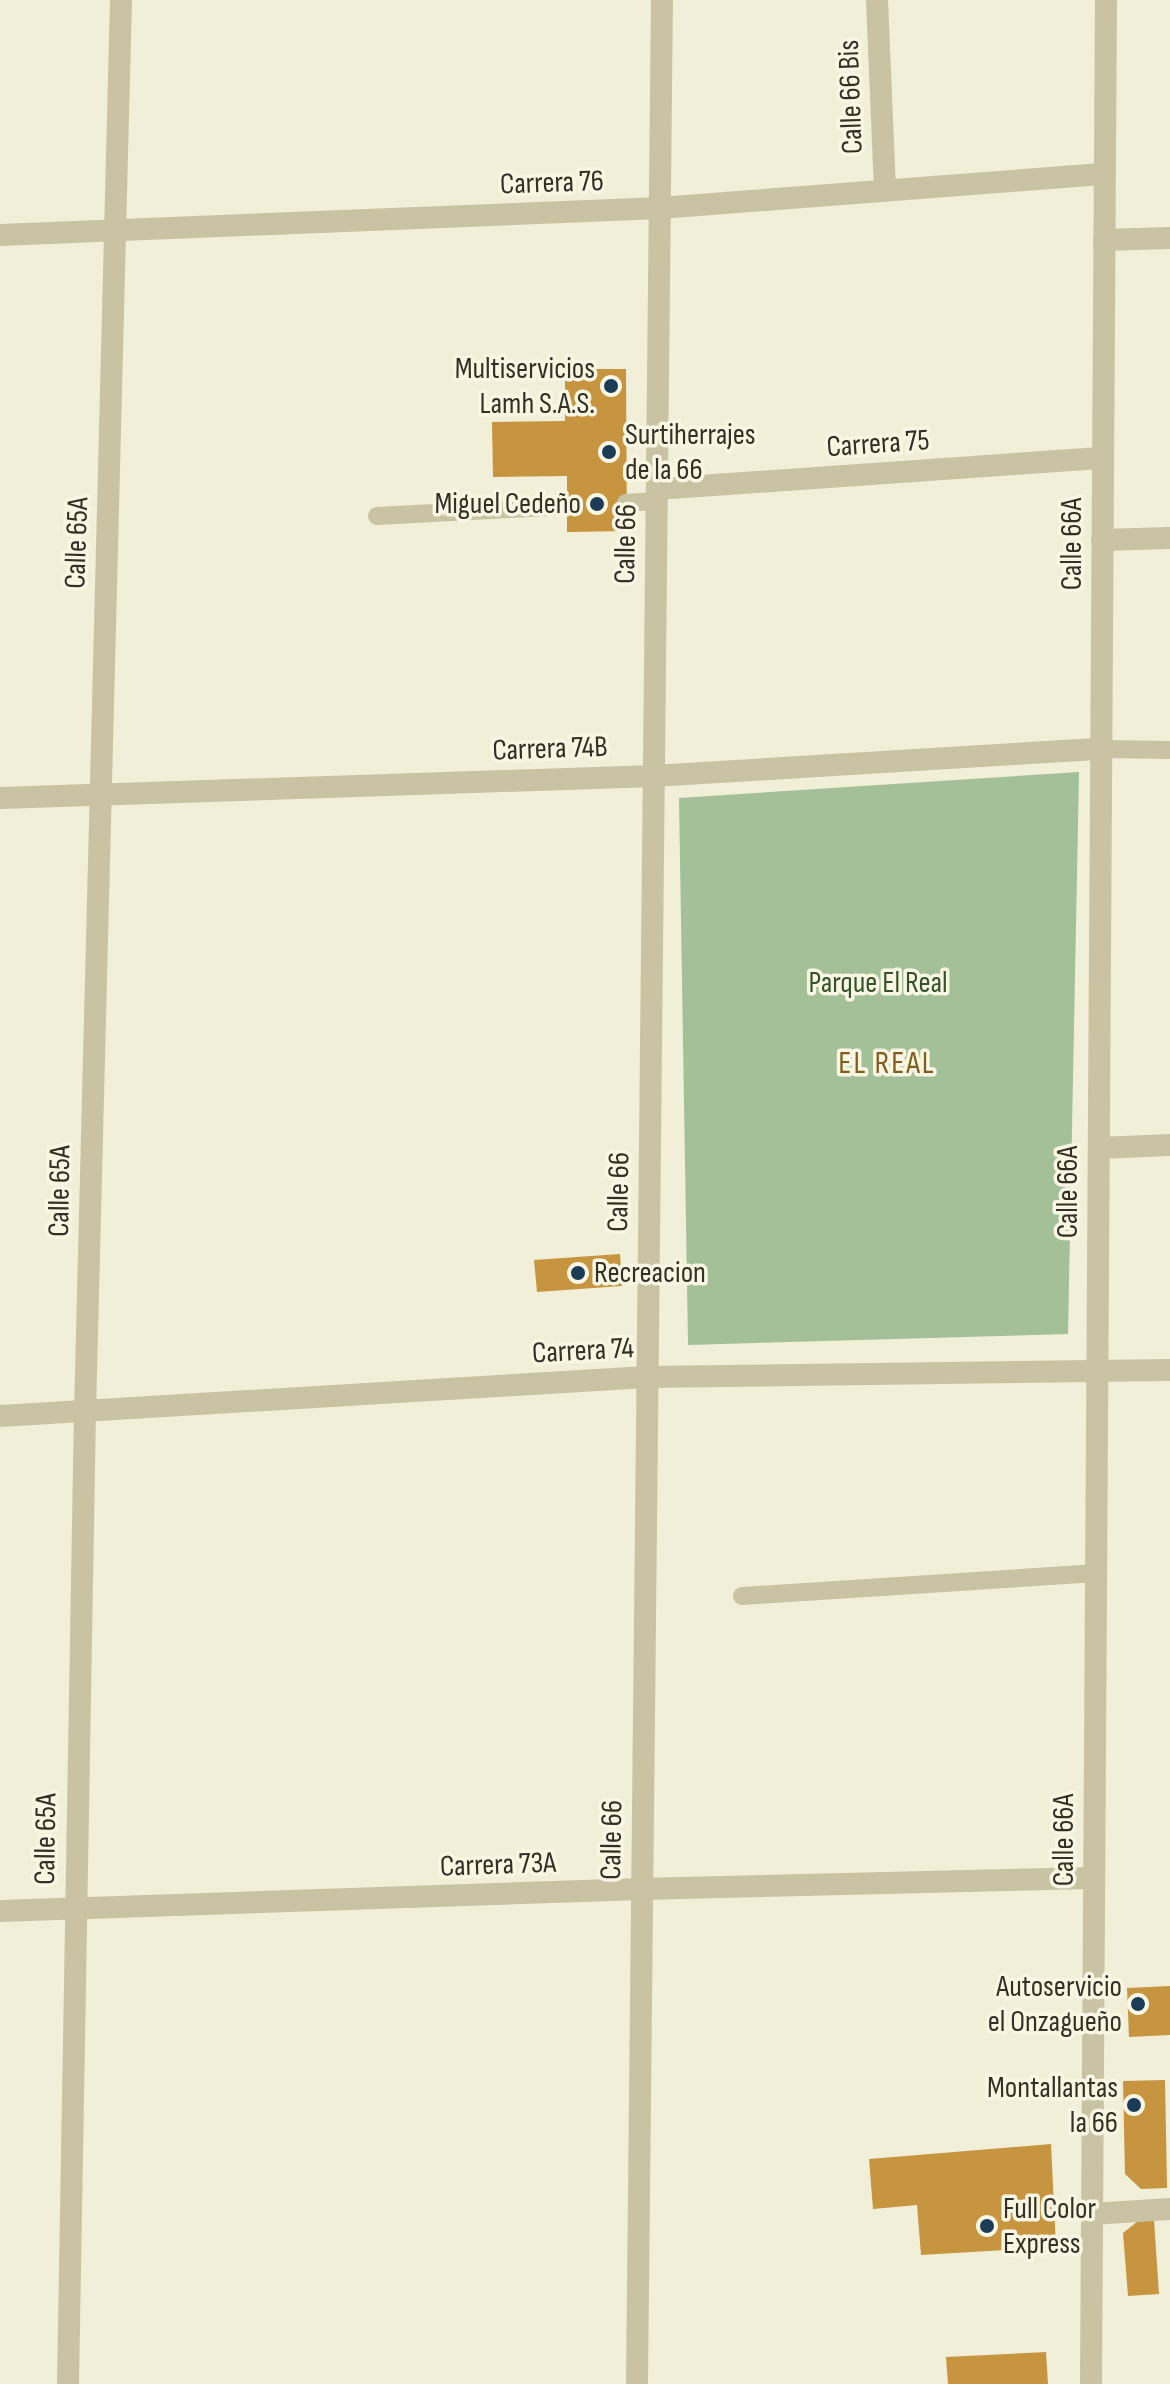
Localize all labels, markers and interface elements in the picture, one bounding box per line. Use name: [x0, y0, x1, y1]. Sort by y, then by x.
street label: Calle 66 Bis: [831, 39, 871, 155]
street label: Carrera 76: [499, 163, 605, 203]
place label: Multiservicios Lamh S.A.S.: [455, 351, 595, 422]
marker: Multiservicios Lamh S.A.S.: [602, 377, 620, 395]
place label: Surtiherrajes de la 66: [625, 417, 755, 488]
street label: Carrera 75: [825, 422, 931, 466]
marker: Surtiherrajes de la 66: [600, 443, 618, 461]
place label: Miguel Cedeño: [434, 486, 581, 522]
marker: Miguel Cedeño: [588, 495, 606, 513]
street label: Calle 65A: [57, 497, 97, 589]
street label: Calle 66A: [1054, 498, 1090, 590]
street label: Calle 66: [607, 504, 645, 584]
street label: Carrera 74B: [492, 729, 608, 769]
park label: Parque El Real: [808, 965, 948, 1001]
district label: EL REAL: [838, 1045, 936, 1083]
street label: Calle 65A: [41, 1145, 79, 1237]
street label: Calle 66A: [1050, 1146, 1086, 1238]
street label: Calle 66: [600, 1152, 638, 1232]
place label: Recreacion: [594, 1255, 706, 1291]
marker: Recreacion: [569, 1264, 587, 1282]
street label: Carrera 74: [531, 1330, 635, 1372]
street label: Calle 65A: [27, 1793, 65, 1885]
street label: Calle 66A: [1046, 1794, 1082, 1886]
street label: Calle 66: [593, 1800, 631, 1880]
street label: Carrera 73A: [439, 1845, 557, 1885]
place label: Autoservicio el Onzagueño: [988, 1969, 1122, 2040]
marker: Autoservicio el Onzagueño: [1129, 1995, 1147, 2013]
place label: Montallantas la 66: [987, 2070, 1118, 2140]
marker: Montallantas la 66: [1125, 2096, 1143, 2114]
place label: Full Color Express: [1003, 2191, 1096, 2262]
marker: Full Color Express: [978, 2217, 996, 2235]

